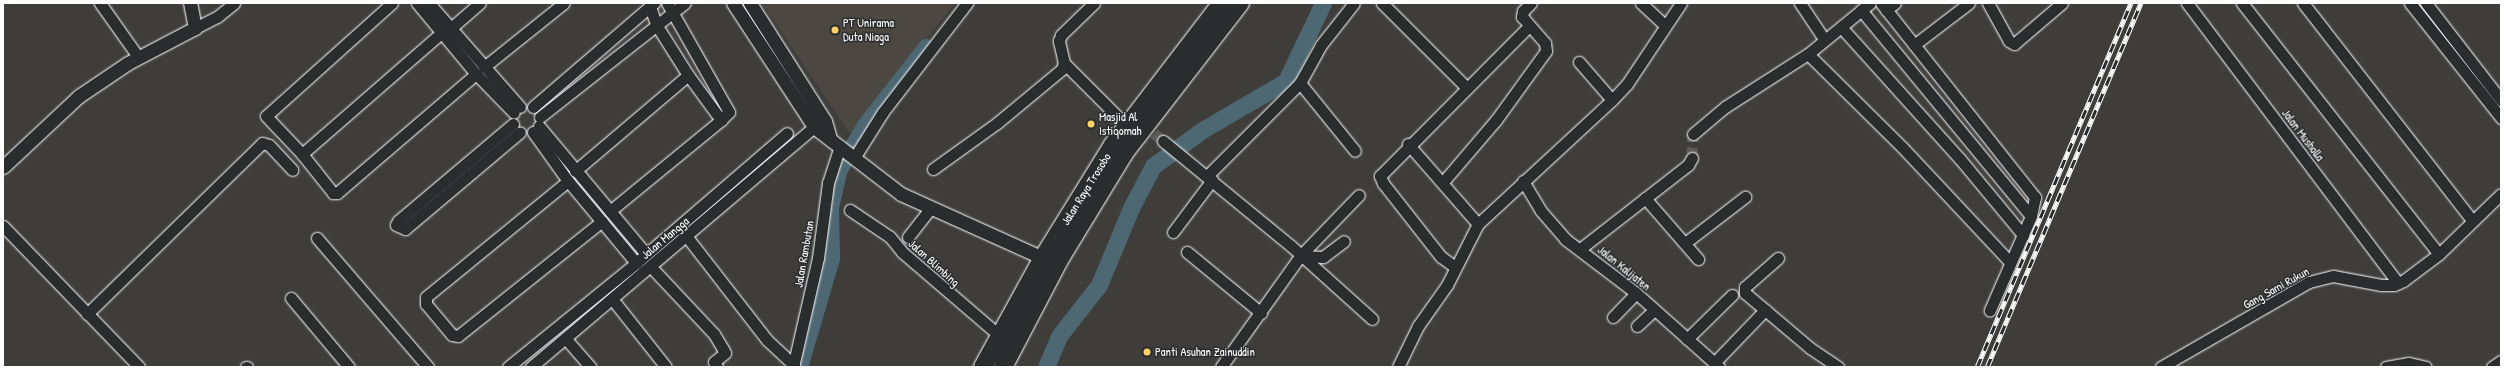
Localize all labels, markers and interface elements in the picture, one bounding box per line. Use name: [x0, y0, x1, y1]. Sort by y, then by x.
place label: PT Unirama Duta Niaga: [843, 16, 894, 44]
marker: PT Unirama Duta Niaga: [830, 25, 840, 35]
street label: Jalan Musholla: [2279, 106, 2327, 164]
place label: Masjid Al Istiqomah: [1099, 110, 1142, 138]
marker: Masjid Al Istiqomah: [1086, 119, 1096, 129]
street label: Jalan Raya Trosobo: [1058, 150, 1114, 228]
street label: Jalan Mangga: [638, 214, 692, 262]
street label: Jalan Rambutan: [791, 219, 817, 289]
street label: Jalan Blimbing: [905, 236, 963, 290]
street label: Jalan Kalijaten: [1595, 242, 1653, 294]
street label: Gang Sami Rukun: [2240, 264, 2312, 312]
place label: Panti Asuhan Zainuddin: [1155, 345, 1255, 359]
marker: Panti Asuhan Zainuddin: [1142, 347, 1152, 357]

